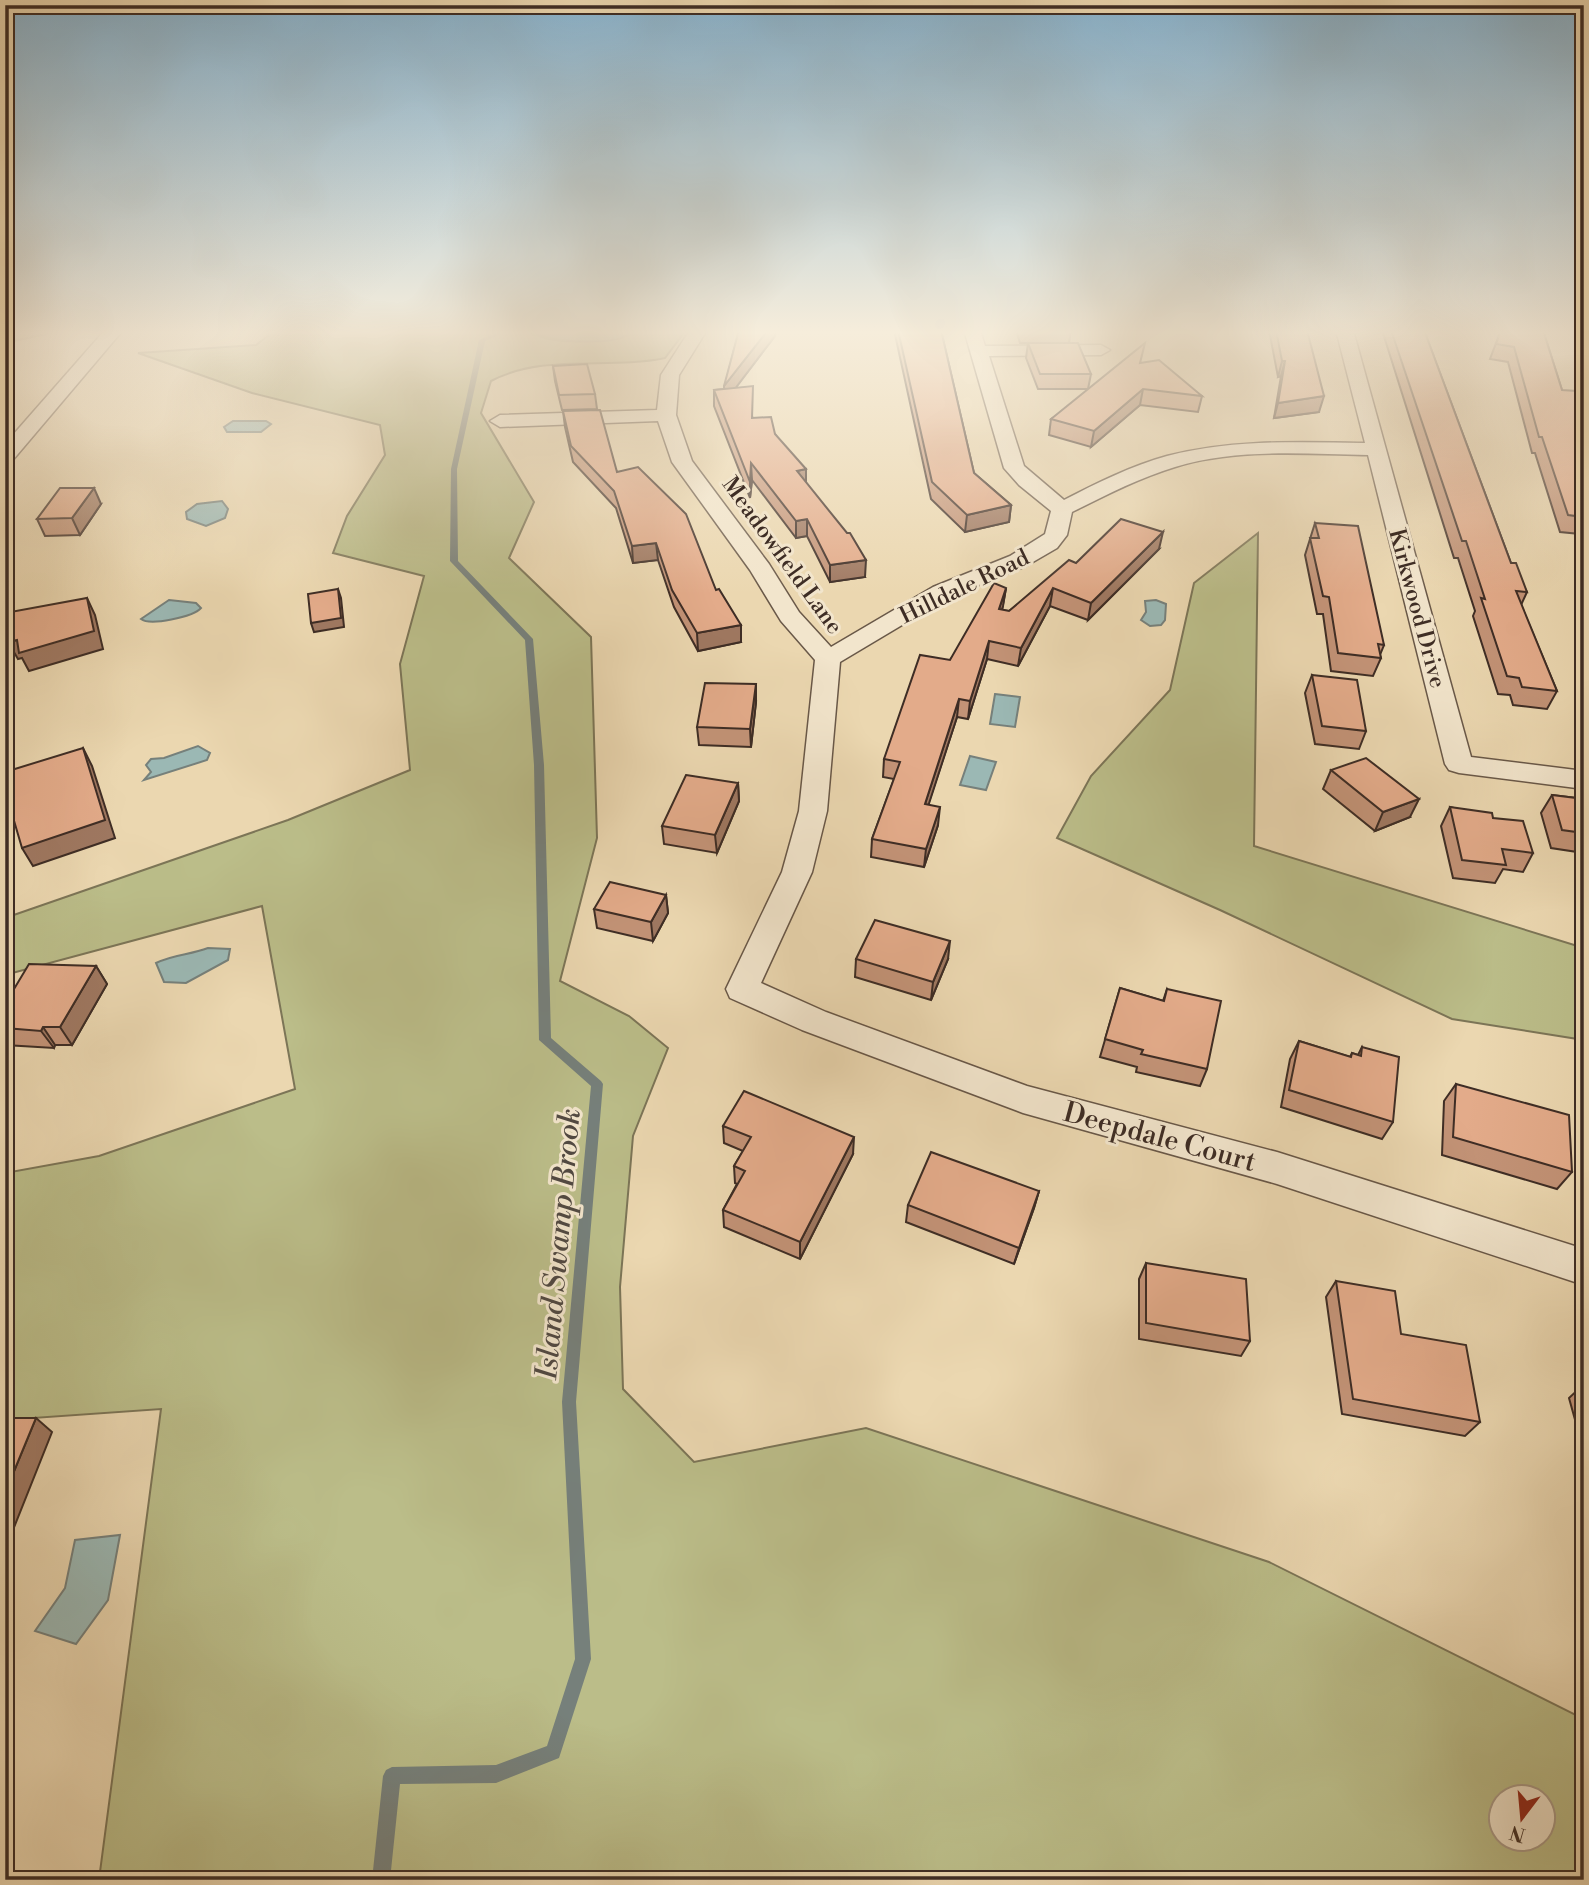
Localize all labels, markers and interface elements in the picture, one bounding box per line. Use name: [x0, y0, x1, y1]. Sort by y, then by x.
street label: Meadowfield Lane: [716, 472, 849, 640]
street label: Kirkwood Drive: [1382, 526, 1452, 691]
street label: Hilldale Road: [895, 543, 1034, 630]
street label: Deepdale Court: [1059, 1095, 1260, 1180]
water label: Island Swamp Brook: [528, 1107, 590, 1382]
north arrow: [1488, 1784, 1558, 1854]
text: N: [1507, 1820, 1528, 1847]

